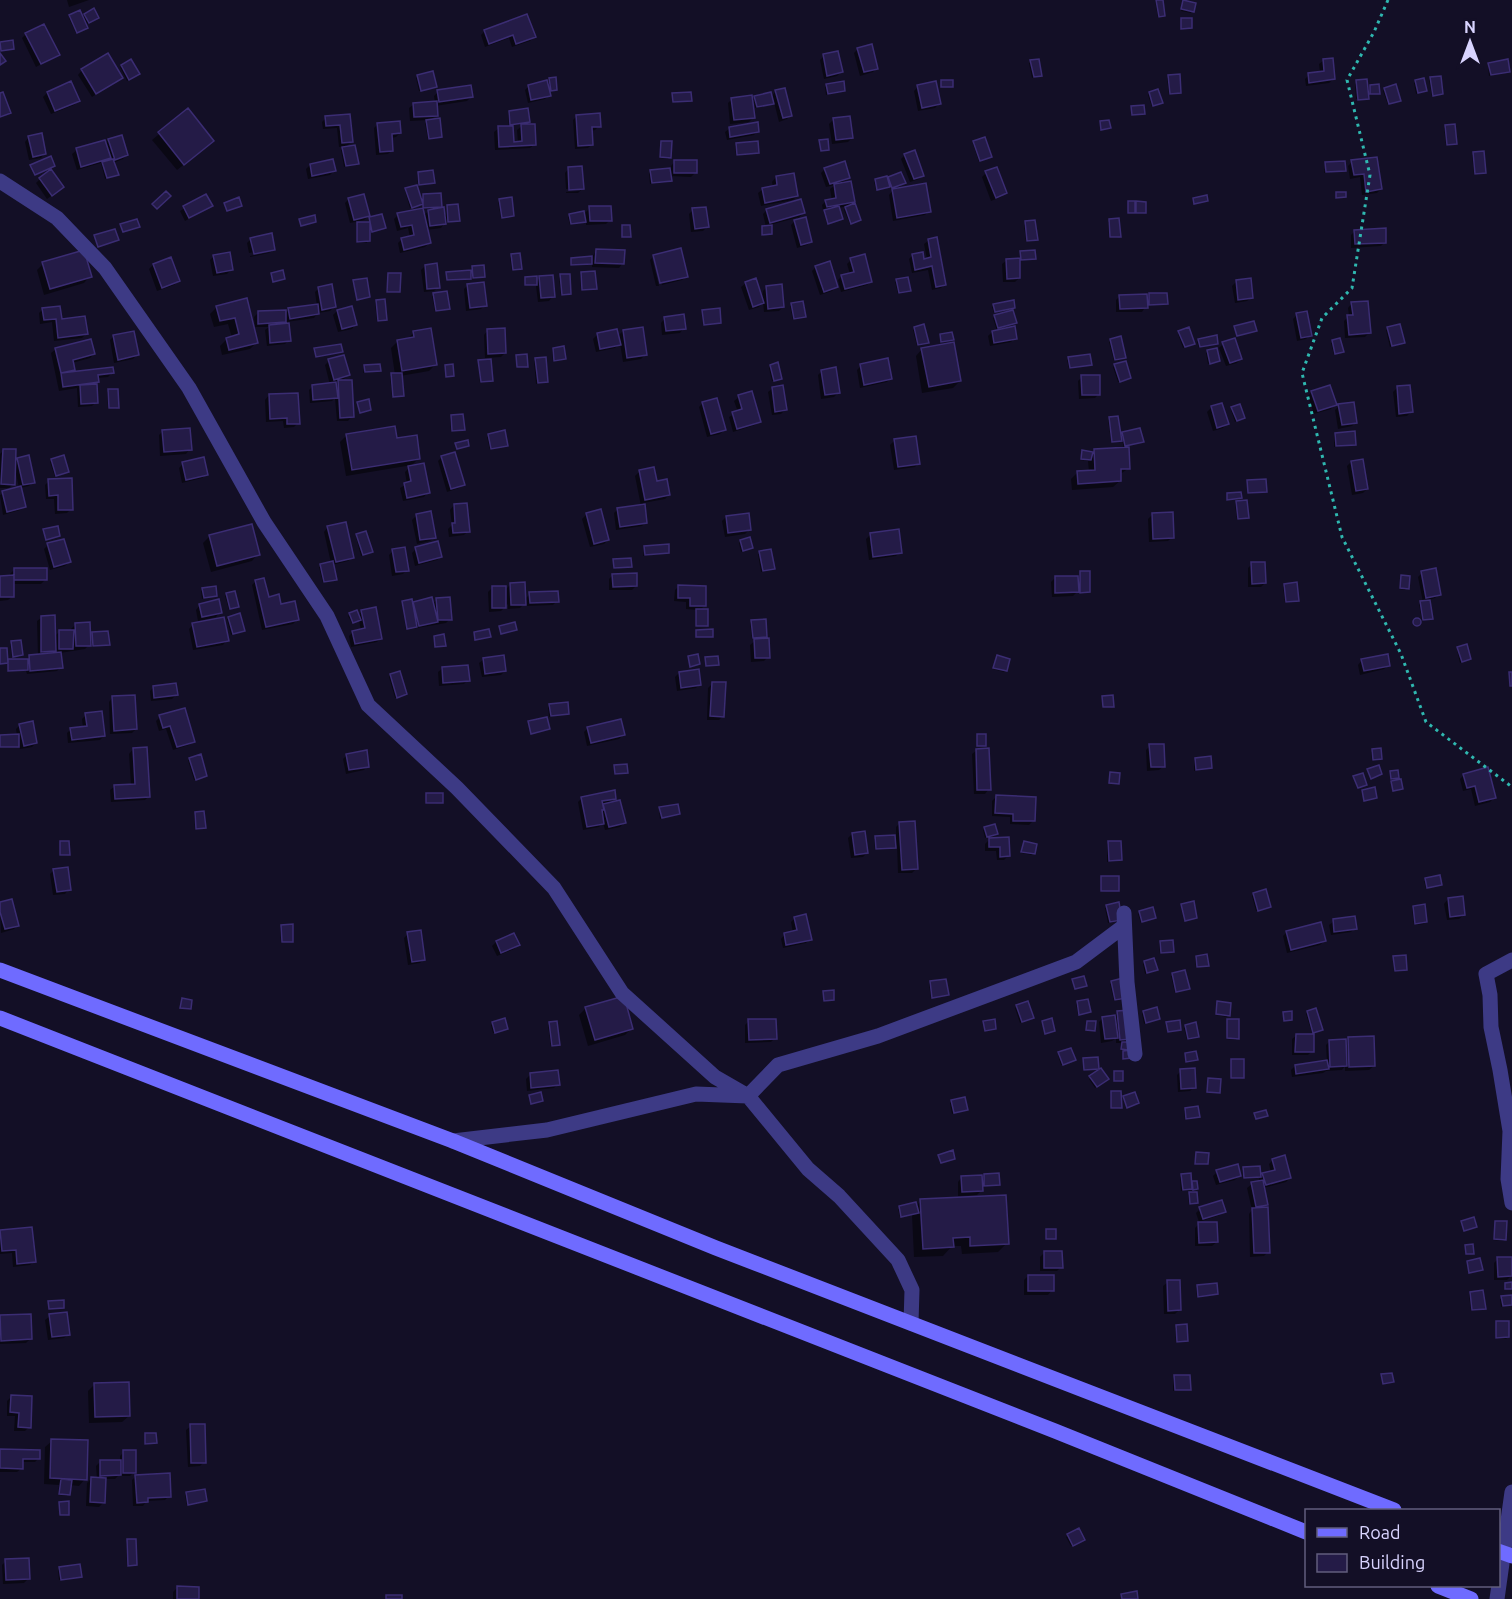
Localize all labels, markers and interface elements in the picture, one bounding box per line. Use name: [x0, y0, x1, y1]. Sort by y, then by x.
north arrow: [1440, 12, 1500, 72]
text: N: [1464, 18, 1476, 36]
legend: [1305, 1509, 1500, 1587]
text: Road: [1359, 1522, 1401, 1542]
text: Building: [1359, 1552, 1425, 1572]

